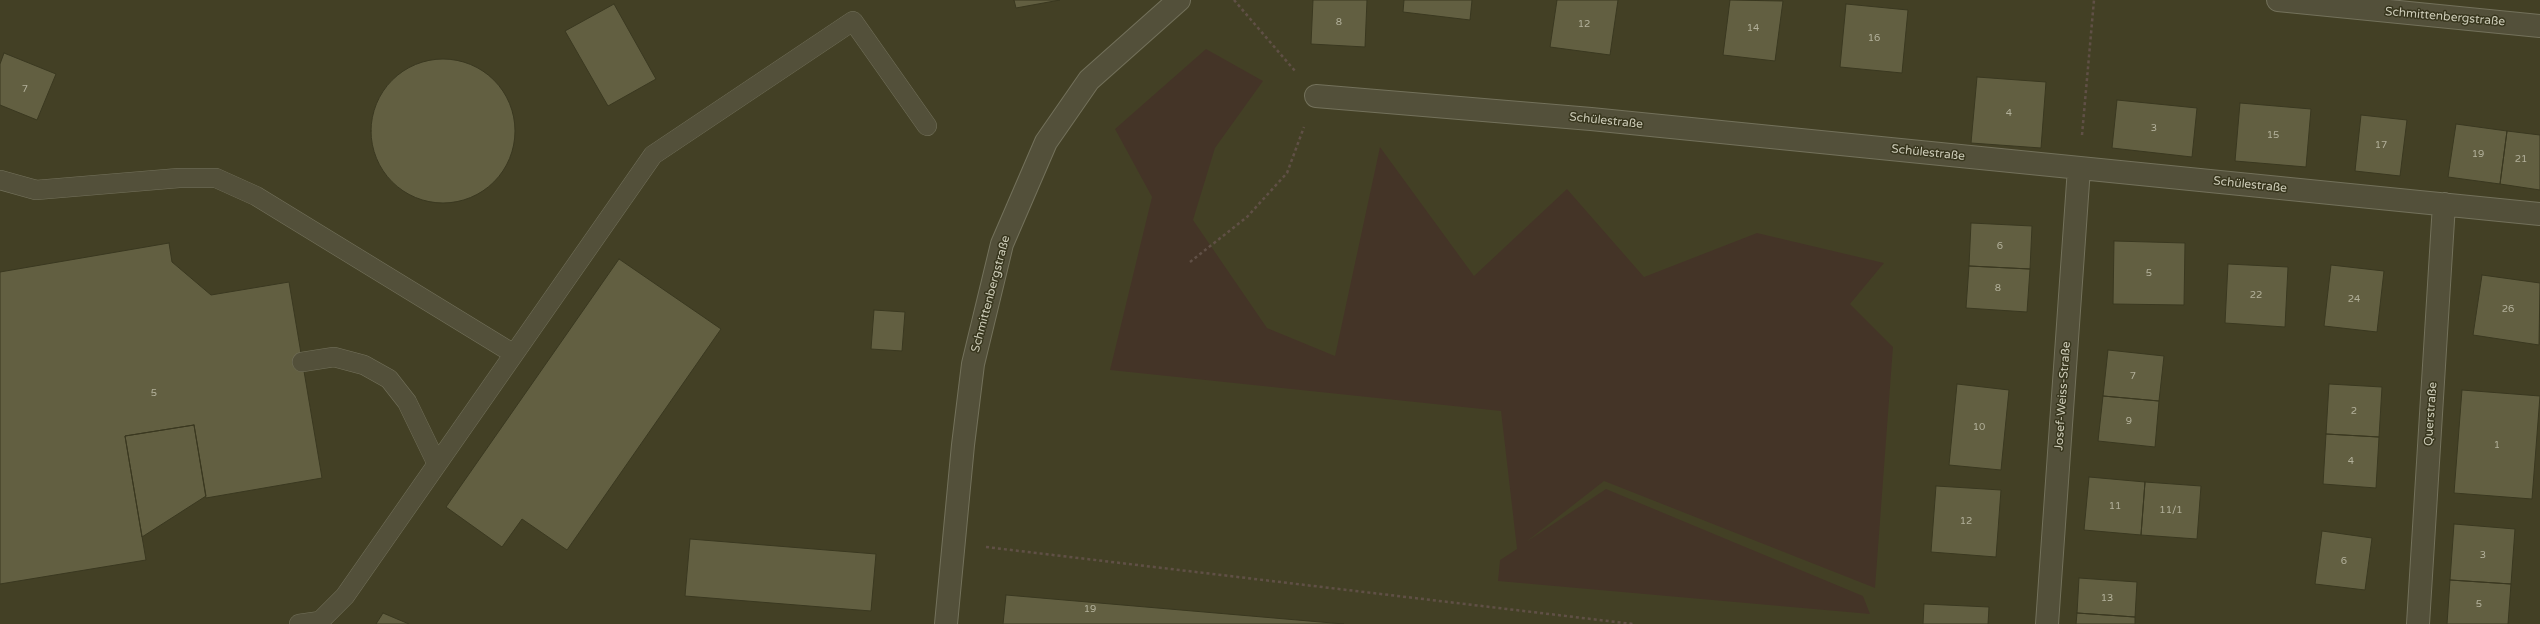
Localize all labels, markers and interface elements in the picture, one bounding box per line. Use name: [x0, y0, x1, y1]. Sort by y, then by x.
street label: Schmittenbergstraße: [2384, 5, 2506, 29]
house number: 8: [1336, 16, 1342, 28]
house number: 12: [1578, 18, 1590, 30]
house number: 14: [1747, 22, 1759, 34]
house number: 16: [1868, 32, 1880, 44]
house number: 7: [22, 83, 28, 95]
house number: 4: [2006, 107, 2012, 119]
street label: Schülestraße: [1569, 110, 1643, 132]
house number: 3: [2151, 122, 2157, 134]
house number: 15: [2267, 129, 2279, 141]
house number: 17: [2375, 139, 2387, 151]
street label: Schülestraße: [1891, 142, 1965, 164]
house number: 19: [2472, 148, 2484, 160]
house number: 21: [2515, 153, 2527, 165]
street label: Schülestraße: [2213, 174, 2287, 196]
street label: Schmittenbergstraße: [968, 234, 1014, 354]
house number: 6: [1997, 240, 2003, 252]
house number: 5: [2146, 267, 2152, 279]
house number: 8: [1995, 282, 2001, 294]
house number: 22: [2250, 289, 2262, 301]
house number: 24: [2348, 293, 2360, 305]
house number: 26: [2502, 303, 2514, 315]
street label: Josef-Weiss-Straße: [2052, 341, 2074, 451]
house number: 7: [2130, 370, 2136, 382]
street label: Querstraße: [2422, 382, 2440, 446]
house number: 5: [151, 387, 157, 399]
house number: 2: [2351, 405, 2357, 417]
house number: 9: [2126, 415, 2132, 427]
house number: 10: [1973, 421, 1985, 433]
house number: 1: [2494, 439, 2500, 451]
house number: 4: [2348, 455, 2354, 467]
house number: 11: [2109, 500, 2121, 512]
house number: 11/1: [2159, 504, 2183, 516]
house number: 12: [1960, 515, 1972, 527]
house number: 3: [2480, 549, 2486, 561]
house number: 6: [2341, 555, 2347, 567]
house number: 13: [2101, 592, 2113, 604]
house number: 5: [2476, 598, 2482, 610]
house number: 19: [1084, 603, 1096, 615]

